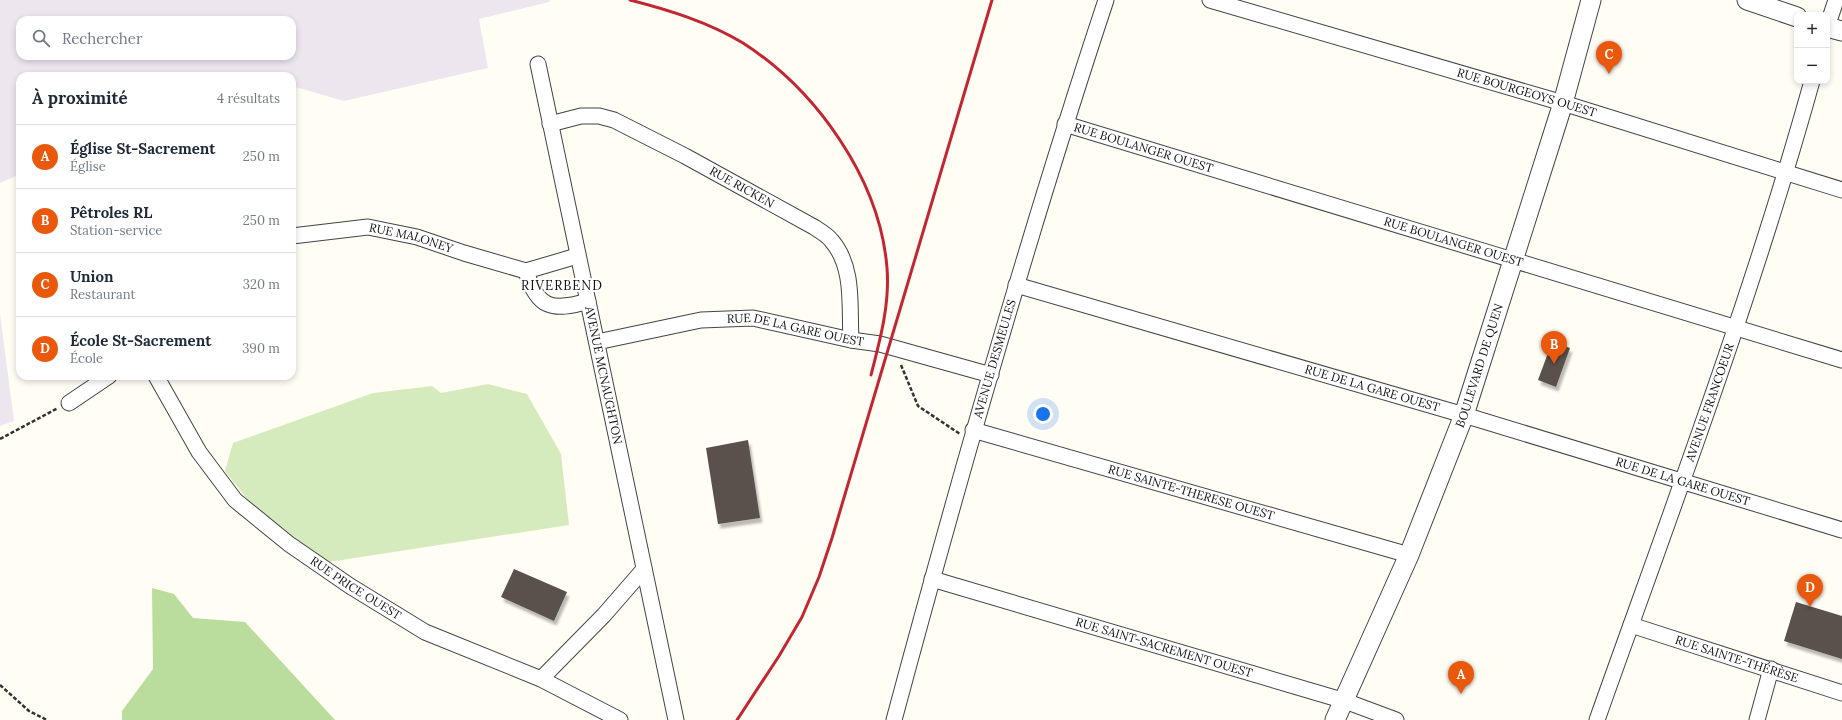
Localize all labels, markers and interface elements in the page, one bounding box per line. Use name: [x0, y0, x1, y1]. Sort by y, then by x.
map controls: [1794, 12, 1830, 84]
button: +: [1794, 12, 1830, 48]
search box: [16, 16, 296, 60]
icon: search: [30, 27, 52, 49]
text: Rechercher: [62, 29, 142, 48]
pin: C: [1596, 41, 1622, 74]
button: −: [1794, 48, 1830, 84]
street label: RUE BOURGEOYS OUEST: [1455, 65, 1599, 120]
text: À proximité: [32, 87, 128, 109]
text: 4 résultats: [217, 90, 280, 107]
street label: RUE BOULANGER OUEST: [1072, 119, 1215, 176]
text: Église St-Sacrement: [70, 139, 216, 158]
text: A: [41, 148, 49, 165]
text: 250 m: [243, 148, 280, 165]
text: Église: [70, 158, 106, 175]
street label: RUE RICKEN: [707, 163, 777, 211]
text: Pêtroles RL: [70, 203, 152, 222]
text: B: [41, 212, 49, 229]
text: 250 m: [243, 212, 280, 229]
street label: RUE BOULANGER OUEST: [1382, 213, 1525, 270]
street label: RUE MALONEY: [368, 219, 455, 256]
text: Station-service: [70, 222, 162, 239]
text: Union: [70, 267, 114, 286]
text: C: [41, 276, 49, 293]
text: 320 m: [243, 276, 280, 293]
district label: RIVERBEND: [521, 277, 603, 294]
text: Restaurant: [70, 286, 136, 303]
street label: AVENUE DESMEULES: [970, 297, 1019, 421]
street label: BOULEVARD DE QUEN: [1452, 302, 1506, 430]
street label: AVENUE MCNAUGHTON: [582, 304, 626, 445]
street label: RUE DE LA GARE OUEST: [727, 310, 865, 349]
text: École St-Sacrement: [70, 331, 211, 350]
pin: B: [1541, 331, 1567, 364]
text: D: [40, 340, 50, 357]
text: 390 m: [242, 340, 280, 357]
street label: AVENUE FRANCOEUR: [1682, 341, 1737, 465]
text: École: [70, 350, 103, 367]
street label: RUE DE LA GARE OUEST: [1303, 361, 1442, 415]
your location: [1033, 404, 1053, 424]
street label: RUE DE LA GARE OUEST: [1614, 454, 1752, 509]
street label: RUE SAINTE-THERESE OUEST: [1107, 461, 1276, 523]
street label: RUE PRICE OUEST: [308, 553, 404, 623]
pin: D: [1797, 574, 1823, 607]
street label: RUE SAINT-SACREMENT OUEST: [1074, 614, 1255, 680]
street label: RUE SAINTE-THÉRÈSE: [1673, 632, 1800, 685]
pin: A: [1448, 661, 1474, 694]

